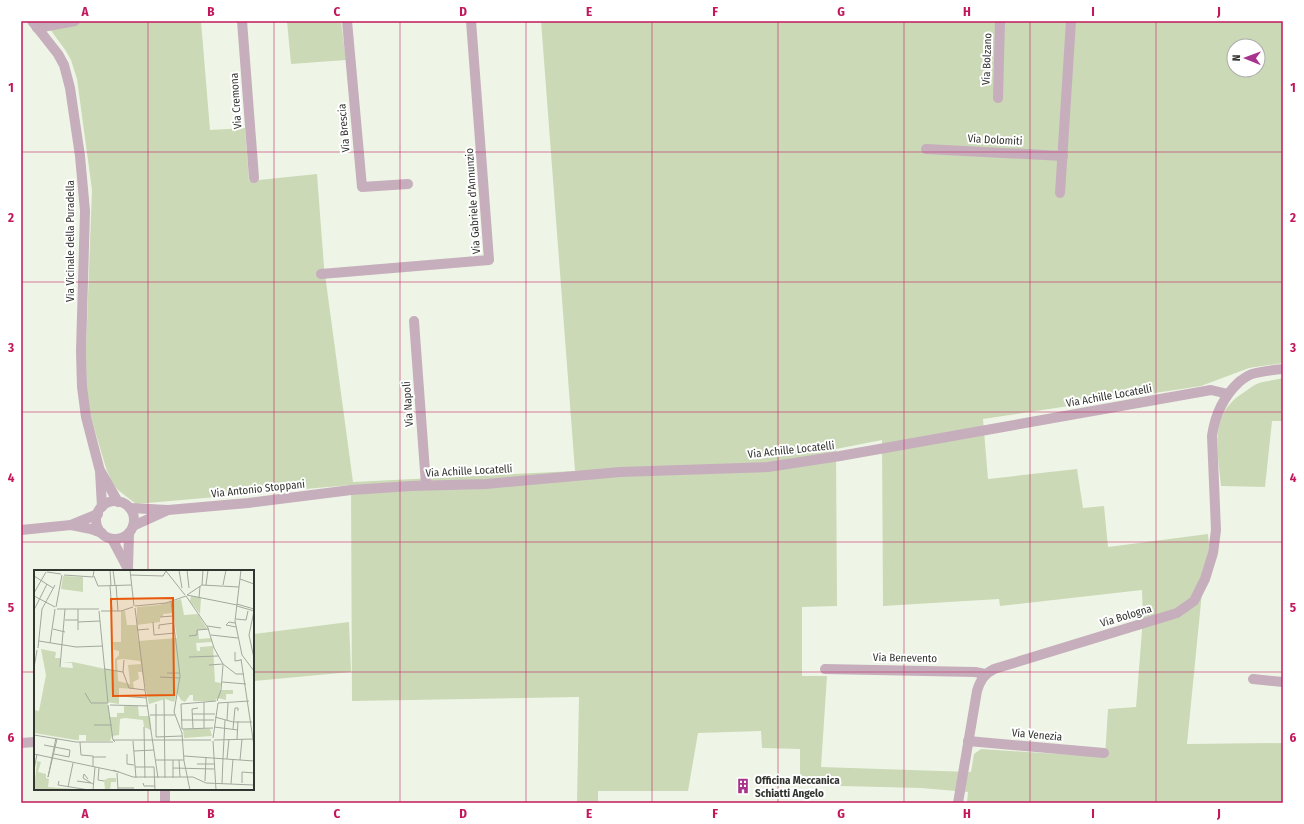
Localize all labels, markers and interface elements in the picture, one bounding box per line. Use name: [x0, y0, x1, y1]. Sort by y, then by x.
text: A: [80, 4, 89, 19]
text: B: [207, 4, 215, 19]
text: C: [334, 4, 341, 19]
text: D: [459, 4, 467, 19]
text: E: [586, 4, 592, 19]
text: F: [712, 4, 718, 19]
text: G: [837, 4, 845, 19]
text: H: [963, 4, 971, 19]
text: I: [1091, 4, 1095, 19]
text: J: [1216, 4, 1221, 19]
street label: Via Bolzano: [980, 32, 994, 85]
north arrow: [1226, 38, 1266, 78]
text: N: [1230, 54, 1243, 61]
street label: Via Cremona: [228, 73, 244, 129]
text: 1: [8, 80, 14, 95]
text: 1: [1290, 80, 1296, 95]
street label: Via Brescia: [335, 103, 353, 153]
street label: Via Dolomiti: [967, 132, 1023, 148]
street label: Via Gabriele d'Annunzio: [463, 147, 483, 255]
street label: Via Vicinale della Puradella: [64, 180, 77, 302]
text: 2: [7, 210, 14, 225]
text: 2: [1289, 210, 1296, 225]
text: 3: [7, 340, 14, 355]
text: 3: [1289, 340, 1296, 355]
street label: Via Napoli: [400, 381, 416, 427]
street label: Via Achille Locatelli: [1065, 382, 1153, 410]
street label: Via Achille Locatelli: [747, 439, 835, 461]
street label: Via Achille Locatelli: [425, 462, 513, 480]
text: 4: [8, 470, 15, 485]
text: 4: [1290, 470, 1297, 485]
street label: Via Antonio Stoppani: [210, 478, 306, 500]
inset map: [34, 570, 254, 790]
text: 5: [8, 600, 14, 615]
text: 5: [1290, 600, 1296, 615]
street label: Via Bologna: [1099, 602, 1153, 630]
street label: Via Benevento: [873, 651, 937, 665]
street label: Via Venezia: [1011, 726, 1063, 744]
text: 6: [8, 730, 15, 745]
text: 6: [1290, 730, 1297, 745]
place label: Officina Meccanica Schiatti Angelo: [755, 774, 840, 800]
building icon: Officina Meccanica Schiatti Angelo: [734, 777, 752, 795]
text: A: [80, 806, 89, 821]
text: B: [207, 806, 215, 821]
text: C: [334, 806, 341, 821]
text: D: [459, 806, 467, 821]
text: E: [586, 806, 592, 821]
text: F: [712, 806, 718, 821]
text: G: [837, 806, 845, 821]
text: H: [963, 806, 971, 821]
text: I: [1091, 806, 1095, 821]
text: J: [1216, 806, 1221, 821]

